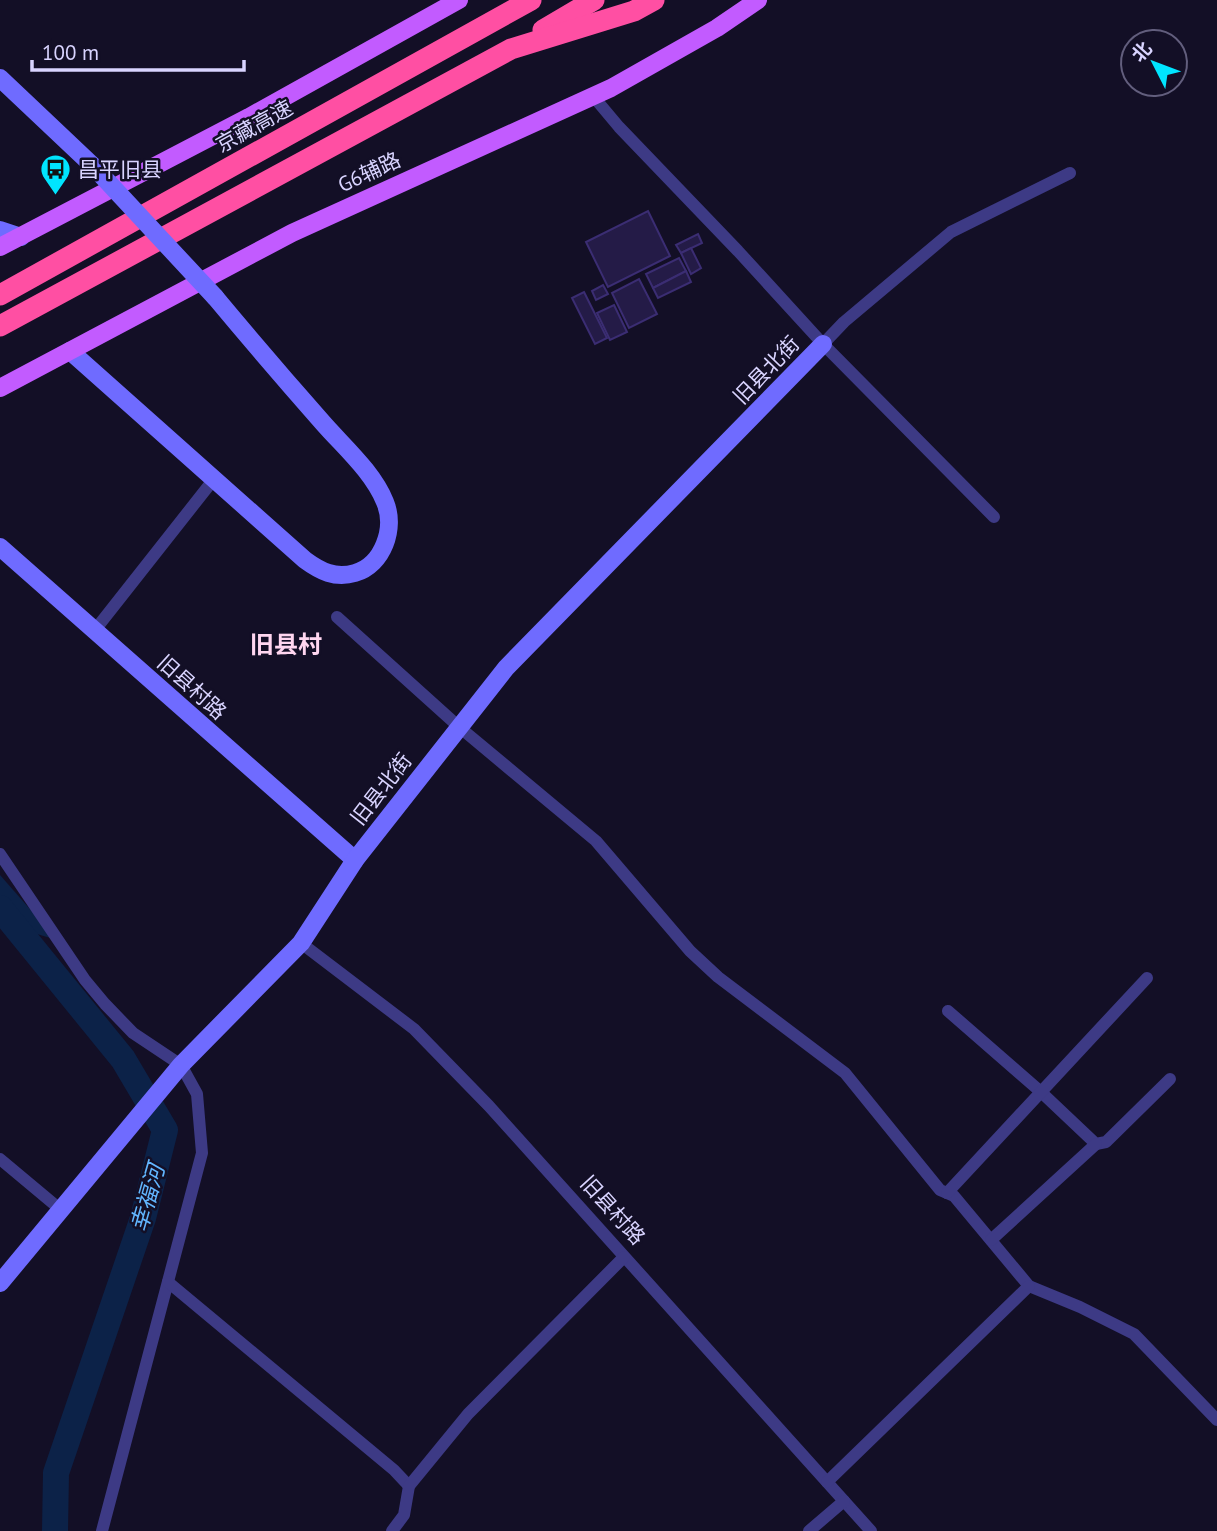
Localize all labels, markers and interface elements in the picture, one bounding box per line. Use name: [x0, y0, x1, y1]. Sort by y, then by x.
scale bar: [32, 28, 243, 72]
north arrow: [1119, 28, 1189, 98]
text: 北: [1126, 37, 1157, 67]
text: 100 m: [42, 39, 99, 66]
street label: 京藏高速: [211, 94, 297, 158]
street label: G6辅路: [333, 146, 405, 198]
bus stop icon: 昌平旧县: [38, 152, 72, 196]
place label: 昌平旧县: [78, 156, 162, 183]
street label: 旧县北街: [727, 330, 805, 410]
district label: 旧县村: [250, 629, 322, 660]
street label: 旧县村路: [152, 649, 232, 725]
street label: 旧县北街: [345, 748, 417, 830]
water label: 幸福河: [124, 1157, 172, 1235]
street label: 旧县村路: [575, 1170, 651, 1250]

